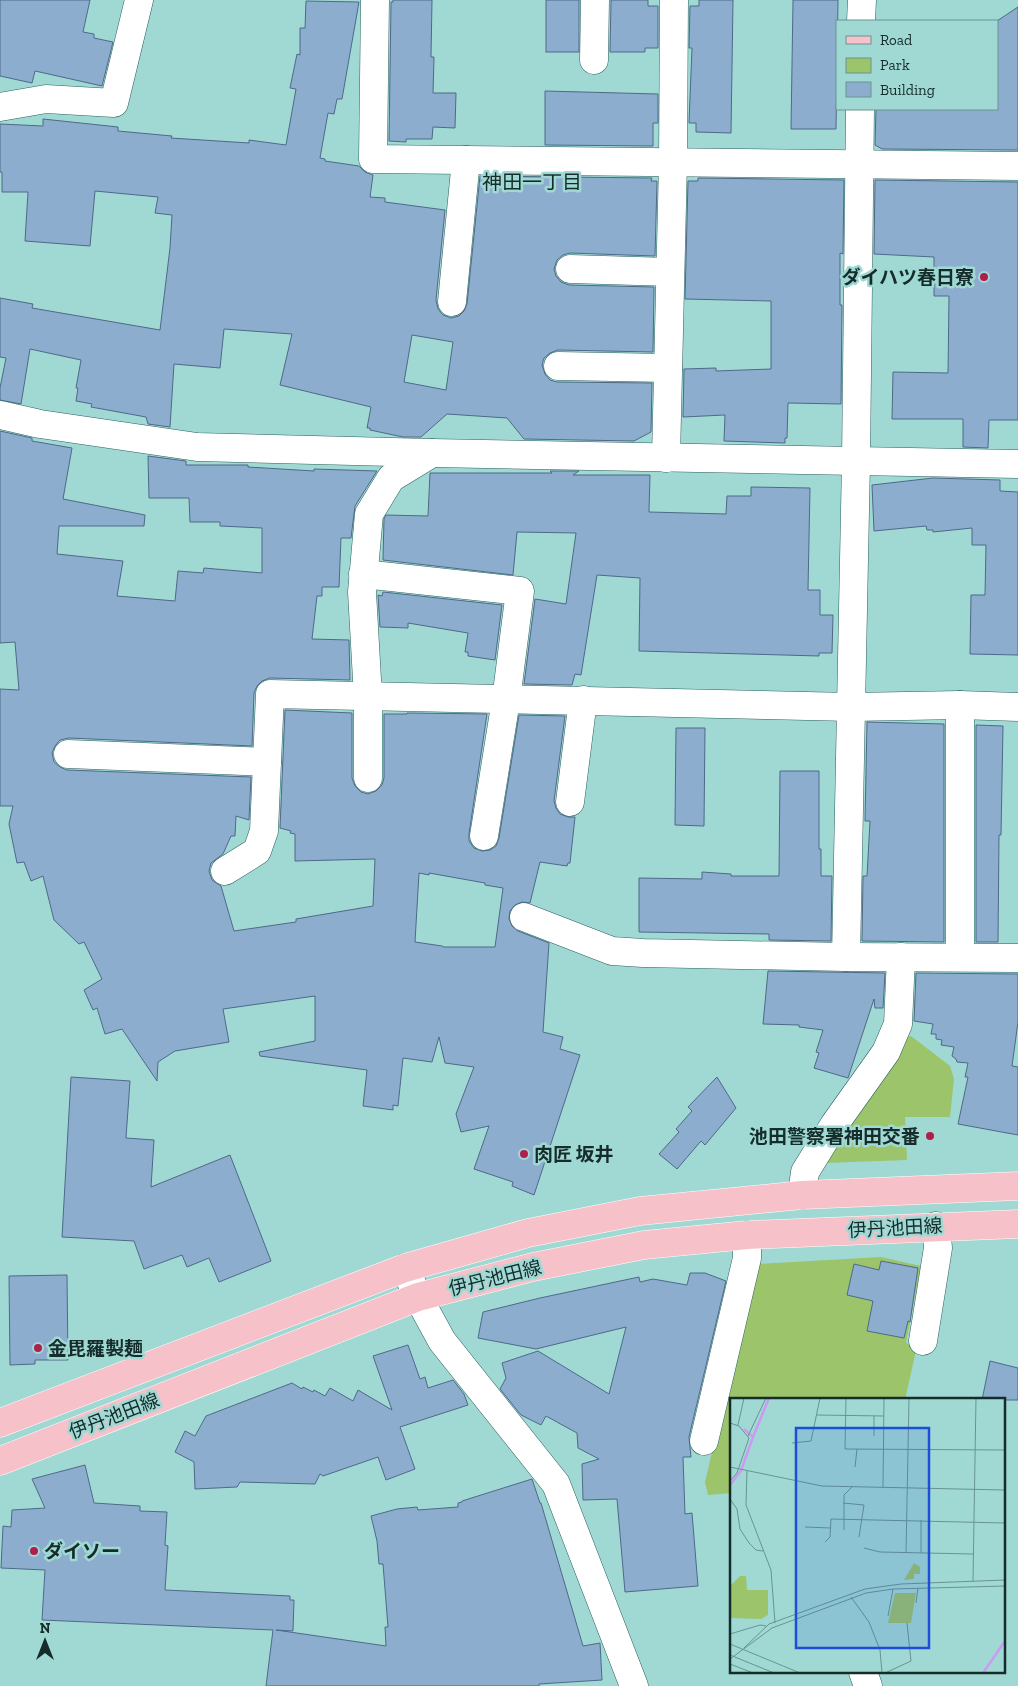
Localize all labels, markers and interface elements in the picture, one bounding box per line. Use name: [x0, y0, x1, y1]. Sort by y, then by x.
legend: [836, 20, 998, 110]
text: Road: [880, 31, 913, 49]
text: Park: [880, 56, 910, 74]
text: Building: [880, 81, 935, 99]
district label: 神田一丁目: [482, 170, 582, 194]
place label: ダイハツ春日寮: [841, 266, 974, 289]
marker: ダイハツ春日寮: [978, 271, 990, 283]
place label: 池田警察署神田交番: [749, 1125, 920, 1148]
marker: 池田警察署神田交番: [924, 1130, 936, 1142]
place label: 肉匠 坂井: [534, 1143, 614, 1166]
marker: 肉匠 坂井: [518, 1148, 530, 1160]
street label: 伊丹池田線: [847, 1214, 943, 1242]
street label: 伊丹池田線: [446, 1255, 544, 1301]
place label: 金毘羅製麺: [48, 1337, 143, 1360]
marker: 金毘羅製麺: [32, 1342, 44, 1354]
street label: 伊丹池田線: [66, 1388, 162, 1444]
inset map: [730, 1398, 1006, 1674]
place label: ダイソー: [44, 1540, 120, 1563]
marker: ダイソー: [28, 1545, 40, 1557]
north arrow: [20, 1616, 70, 1666]
text: N: [40, 1620, 51, 1637]

